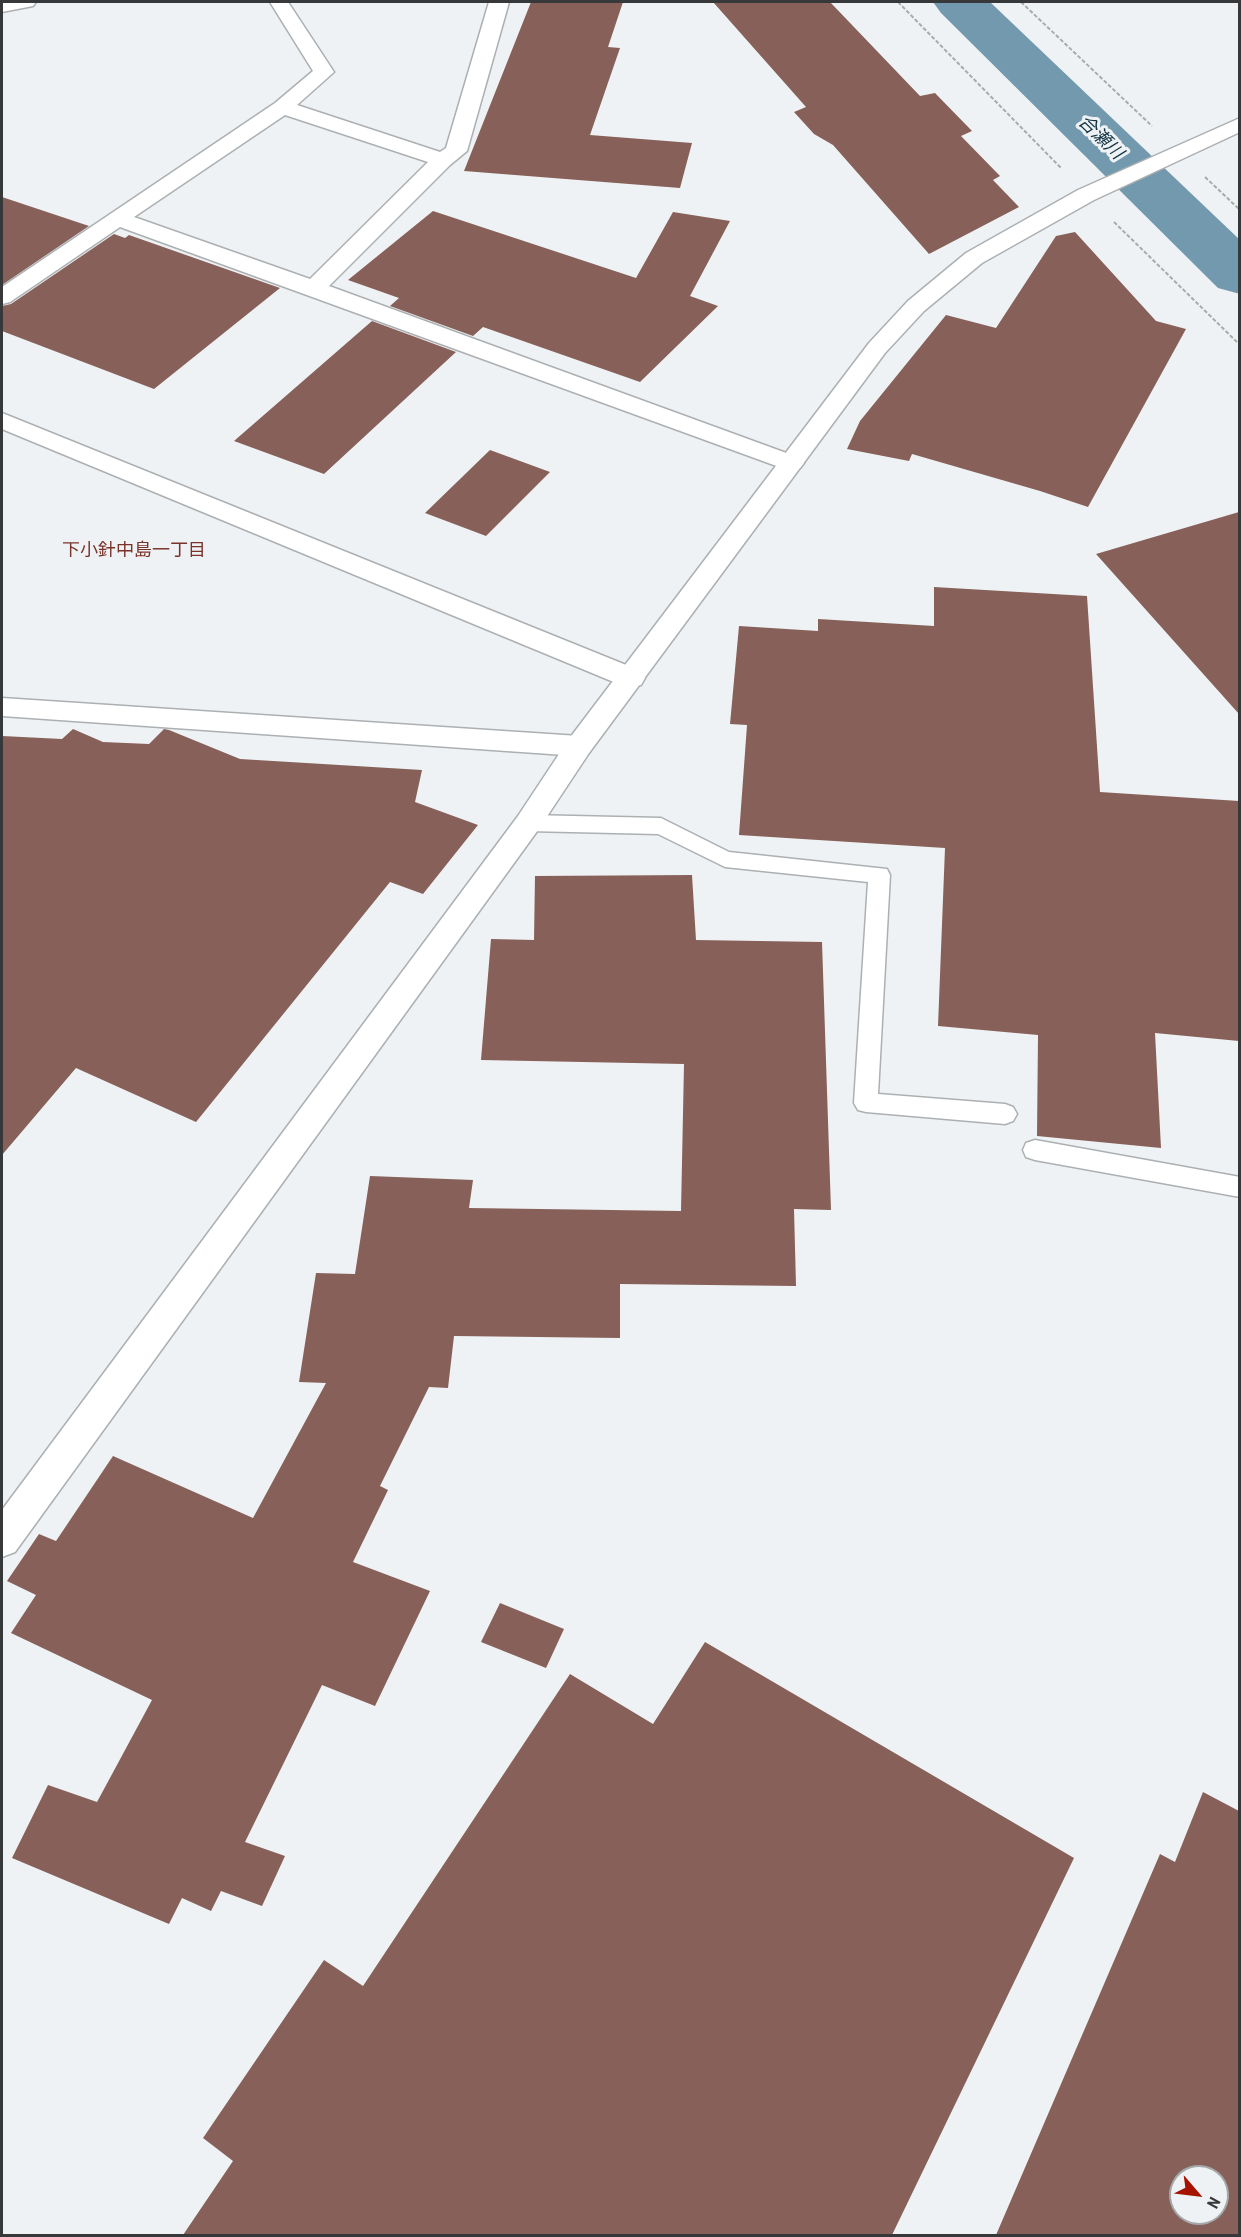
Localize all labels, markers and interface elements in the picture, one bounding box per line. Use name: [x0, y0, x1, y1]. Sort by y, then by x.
water label: 合瀬川: [1073, 111, 1127, 165]
district label: 下小針中島一丁目: [62, 540, 206, 562]
north arrow: [1169, 2165, 1229, 2225]
text: N: [1203, 2194, 1224, 2212]

